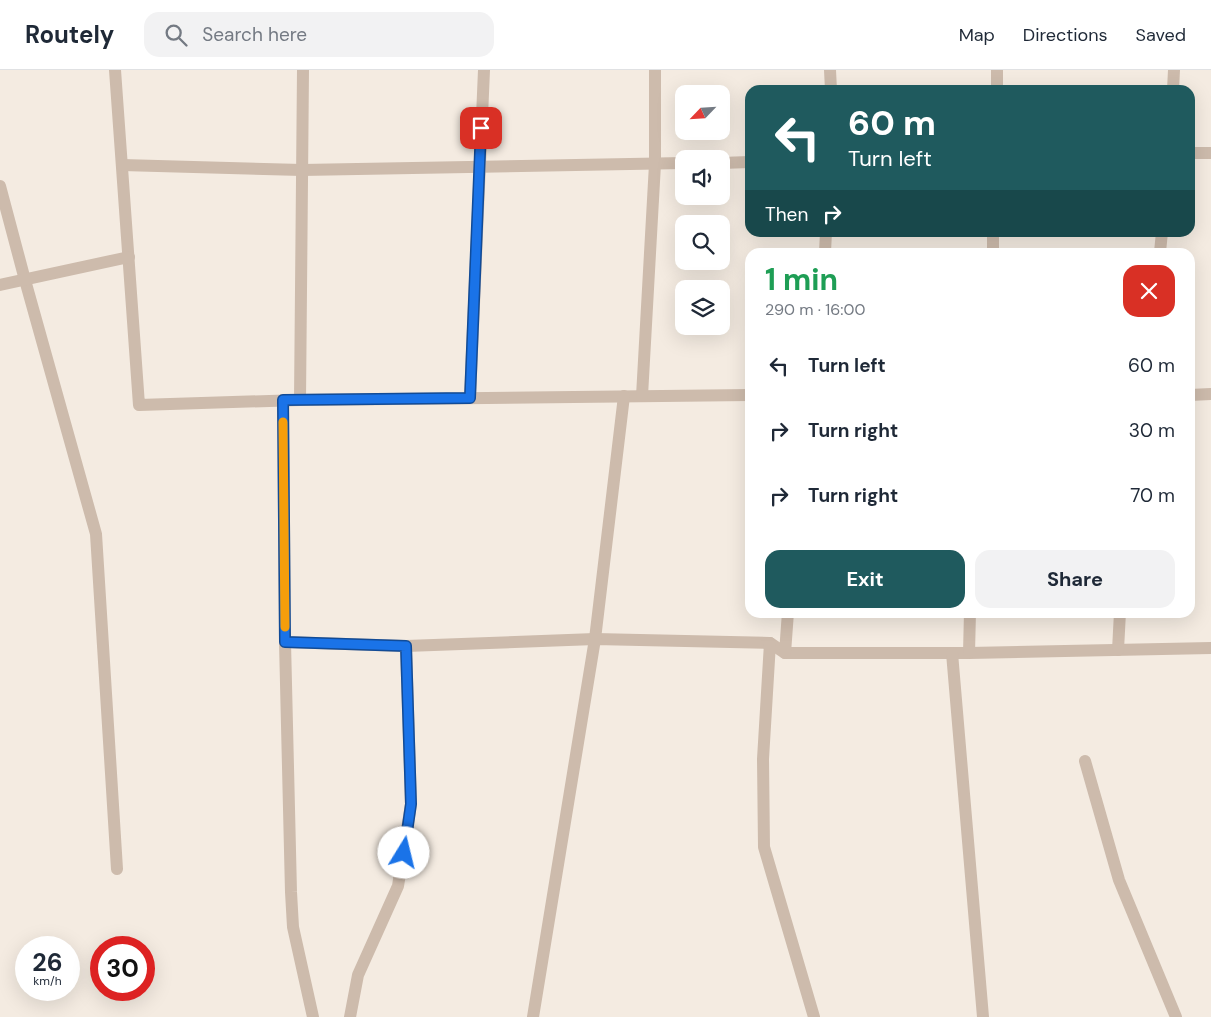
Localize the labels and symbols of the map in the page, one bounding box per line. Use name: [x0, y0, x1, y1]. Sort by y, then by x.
north arrow: [675, 85, 730, 140]
pin: [460, 107, 502, 149]
position arrow: [377, 826, 429, 878]
speed limit sign: 30: [90, 936, 155, 1001]

